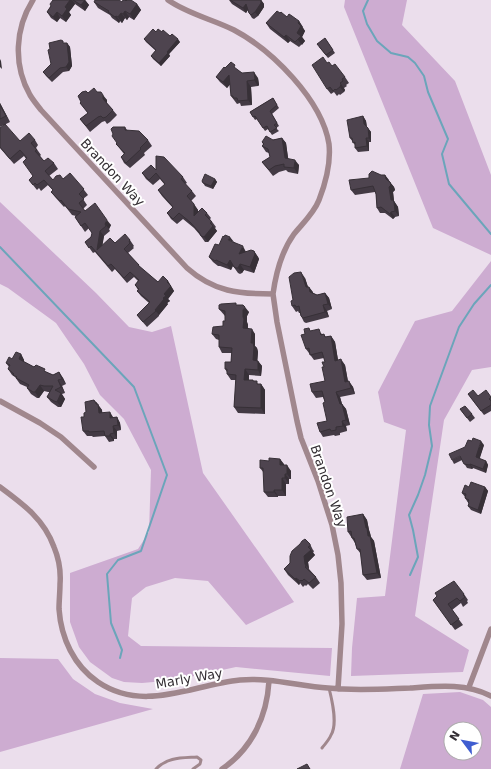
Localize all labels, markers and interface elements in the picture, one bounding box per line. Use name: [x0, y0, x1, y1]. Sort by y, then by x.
street label: Brandon Way: [78, 136, 148, 209]
street label: Brandon Way: [307, 443, 350, 530]
street label: Marly Way: [154, 665, 224, 692]
north arrow: [443, 721, 483, 761]
text: N: [447, 729, 463, 743]

